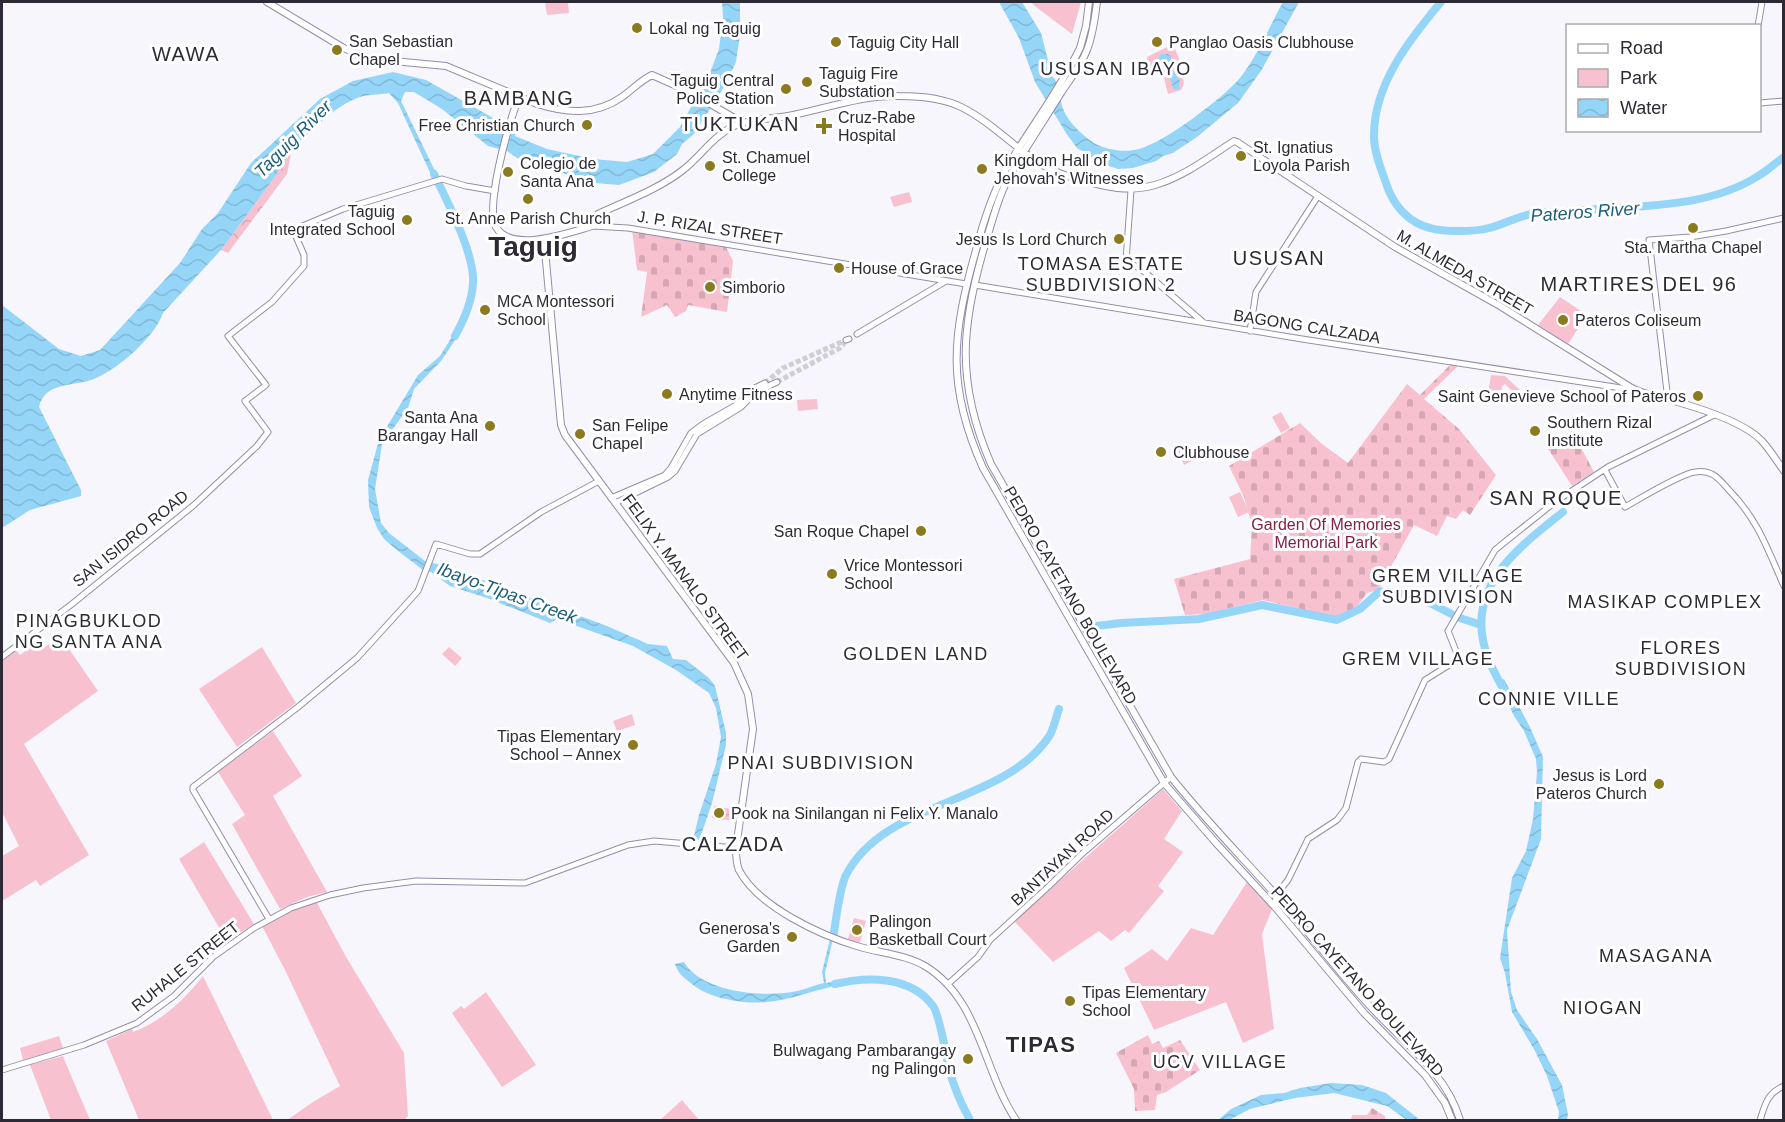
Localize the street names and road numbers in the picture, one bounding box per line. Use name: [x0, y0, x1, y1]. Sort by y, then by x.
street label: J. P. RIZAL STREET: [636, 208, 784, 247]
street label: M. ALMEDA STREET: [1394, 227, 1536, 318]
street label: BAGONG CALZADA: [1232, 306, 1382, 347]
street label: PEDRO CAYETANO BOULEVARD: [1001, 483, 1140, 707]
street label: SAN ISIDRO ROAD: [69, 487, 191, 590]
street label: FELIX Y. MANALO STREET: [620, 491, 752, 664]
street label: BANTAYAN ROAD: [1008, 806, 1117, 909]
street label: PEDRO CAYETANO BOULEVARD: [1268, 883, 1447, 1080]
street label: RUHALE STREET: [128, 918, 242, 1015]

